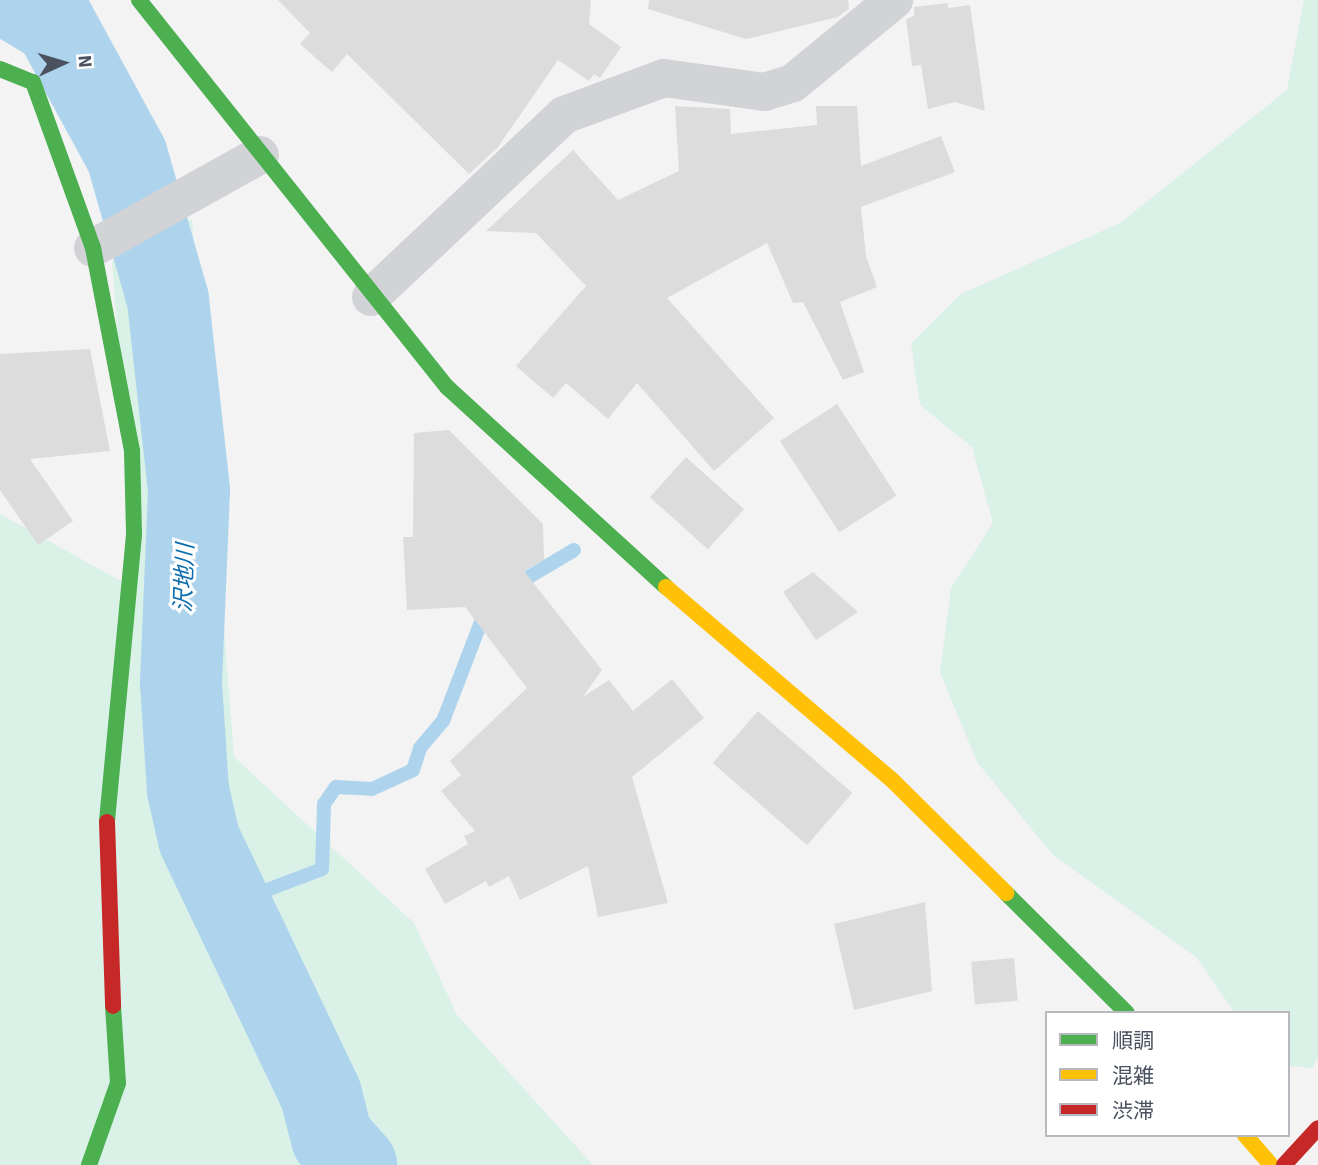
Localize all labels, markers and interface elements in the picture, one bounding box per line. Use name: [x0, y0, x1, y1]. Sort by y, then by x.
north arrow: [28, 28, 98, 98]
text: N: [71, 54, 98, 69]
water label: 沢地川: [170, 543, 200, 613]
legend: [1045, 1011, 1290, 1137]
text: 順調: [1112, 1026, 1154, 1056]
text: 混雑: [1112, 1061, 1154, 1091]
text: 渋滞: [1112, 1096, 1154, 1126]

